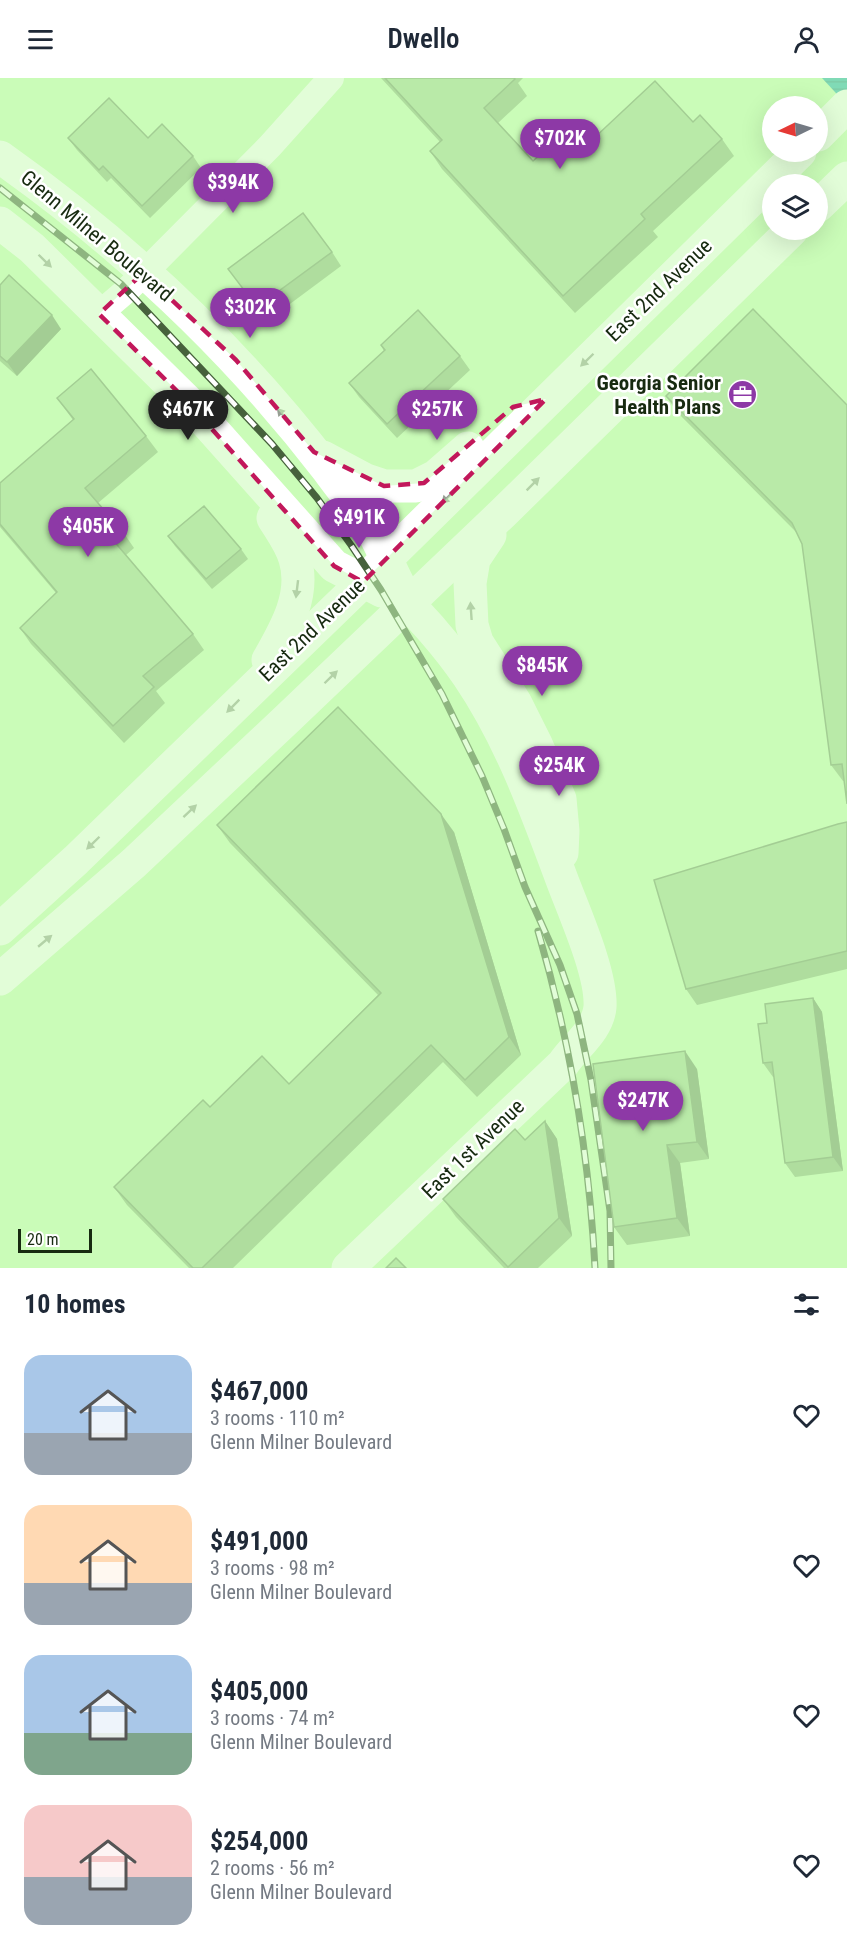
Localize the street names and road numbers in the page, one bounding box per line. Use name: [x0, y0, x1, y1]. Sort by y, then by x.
street label: Glenn Milner Boulevard: [16, 165, 178, 307]
street label: East 2nd Avenue: [601, 234, 717, 346]
street label: East 2nd Avenue: [254, 574, 370, 686]
street label: East 1st Avenue: [417, 1094, 529, 1204]

